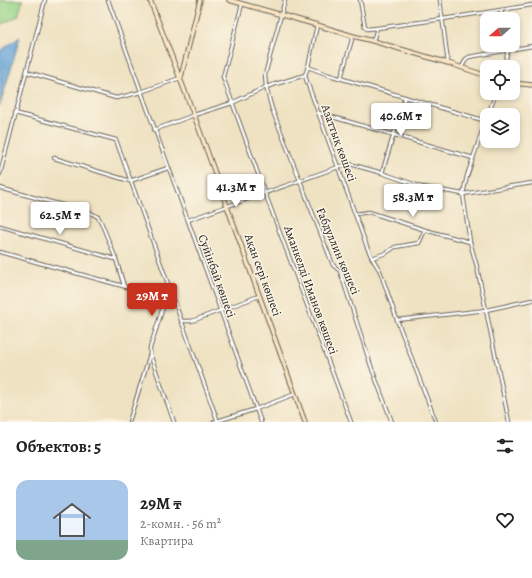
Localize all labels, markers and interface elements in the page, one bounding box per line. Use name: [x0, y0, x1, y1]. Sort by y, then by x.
north arrow: [480, 12, 520, 52]
map controls: [480, 12, 520, 148]
button: locate: [480, 60, 520, 100]
street label: Азаттық көшесі: [317, 101, 360, 184]
pin: 40.6M ₸: [364, 103, 438, 137]
text: 40.6M ₸: [380, 107, 422, 124]
button: layers: [480, 108, 520, 148]
pin: 41.3M ₸: [199, 174, 273, 208]
text: 41.3M ₸: [216, 178, 256, 195]
pin: 58.3M ₸: [376, 184, 450, 218]
text: 58.3M ₸: [393, 188, 433, 205]
pin: 62.5M ₸: [23, 202, 97, 236]
street label: Ғабдуллин көшесі: [312, 205, 364, 297]
text: 62.5M ₸: [39, 206, 81, 223]
street label: Аманкелді Иманов көшесі: [280, 222, 342, 357]
street label: Ақан сері көшесі: [240, 231, 285, 318]
street label: Суйінбай көшесі: [195, 232, 239, 320]
pin: 29M ₸: [124, 283, 180, 317]
text: 29M ₸: [136, 287, 168, 304]
text: Объектов: 5: [16, 435, 101, 458]
icon: filters: [494, 435, 516, 457]
text: 29M ₸: [140, 492, 182, 515]
icon: home: [48, 496, 96, 544]
icon: heart: [494, 509, 516, 531]
text: 2-комн. · 56 m²: [140, 515, 221, 532]
text: Квартира: [140, 532, 194, 549]

